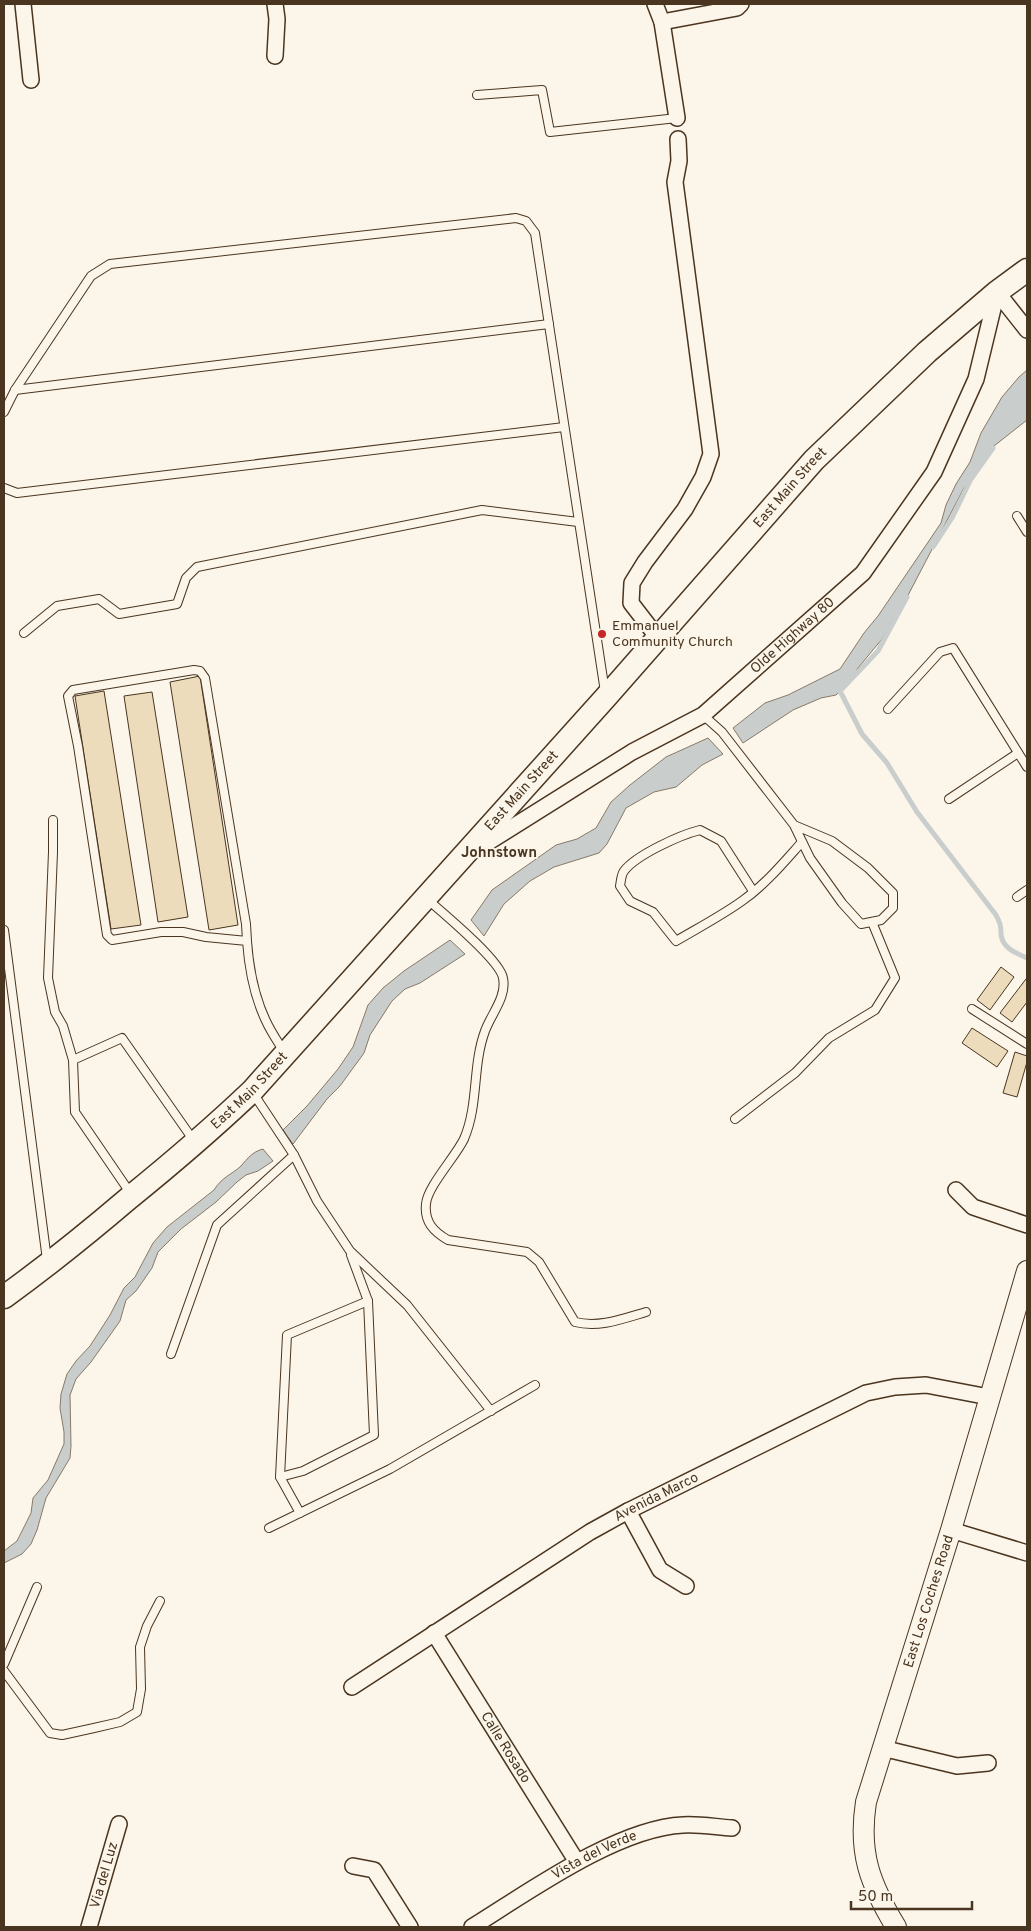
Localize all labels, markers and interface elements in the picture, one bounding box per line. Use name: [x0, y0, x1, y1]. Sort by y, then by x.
street label: East Main Street: [750, 444, 830, 532]
street label: Olde Highway 80: [747, 594, 838, 677]
place label: Emmanuel Community Church: [612, 618, 733, 651]
marker: Emmanuel Community Church: [596, 628, 608, 640]
street label: East Main Street: [481, 747, 562, 835]
district label: Johnstown: [461, 844, 537, 863]
street label: East Main Street: [208, 1048, 291, 1133]
street label: Avenida Marco: [611, 1469, 701, 1525]
street label: East Los Coches Road: [900, 1533, 957, 1670]
street label: Calle Rosado: [477, 1709, 534, 1787]
street label: Vista del Verde: [549, 1827, 639, 1883]
street label: Via del Luz: [86, 1840, 122, 1910]
scale bar: [851, 1878, 972, 1910]
text: 50 m: [858, 1888, 893, 1907]

